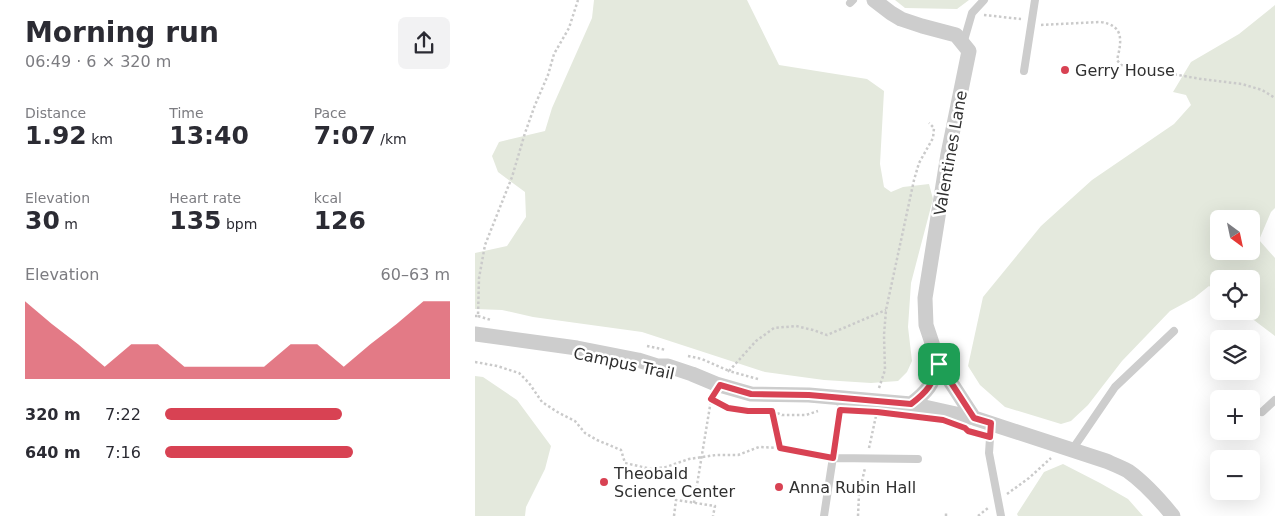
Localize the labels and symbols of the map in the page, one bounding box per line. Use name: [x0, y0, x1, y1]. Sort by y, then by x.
place label: Gerry House: [1075, 61, 1175, 80]
marker: Gerry House: [1059, 64, 1071, 76]
street label: Valentines Lane: [930, 89, 971, 217]
north arrow: [1210, 210, 1260, 260]
street label: Campus Trail: [572, 343, 676, 383]
pin: [918, 343, 960, 385]
place label: Theobald Science Center: [613, 464, 735, 501]
marker: Theobald Science Center: [598, 476, 610, 488]
place label: Anna Rubin Hall: [789, 478, 916, 497]
marker: Anna Rubin Hall: [773, 481, 785, 493]

